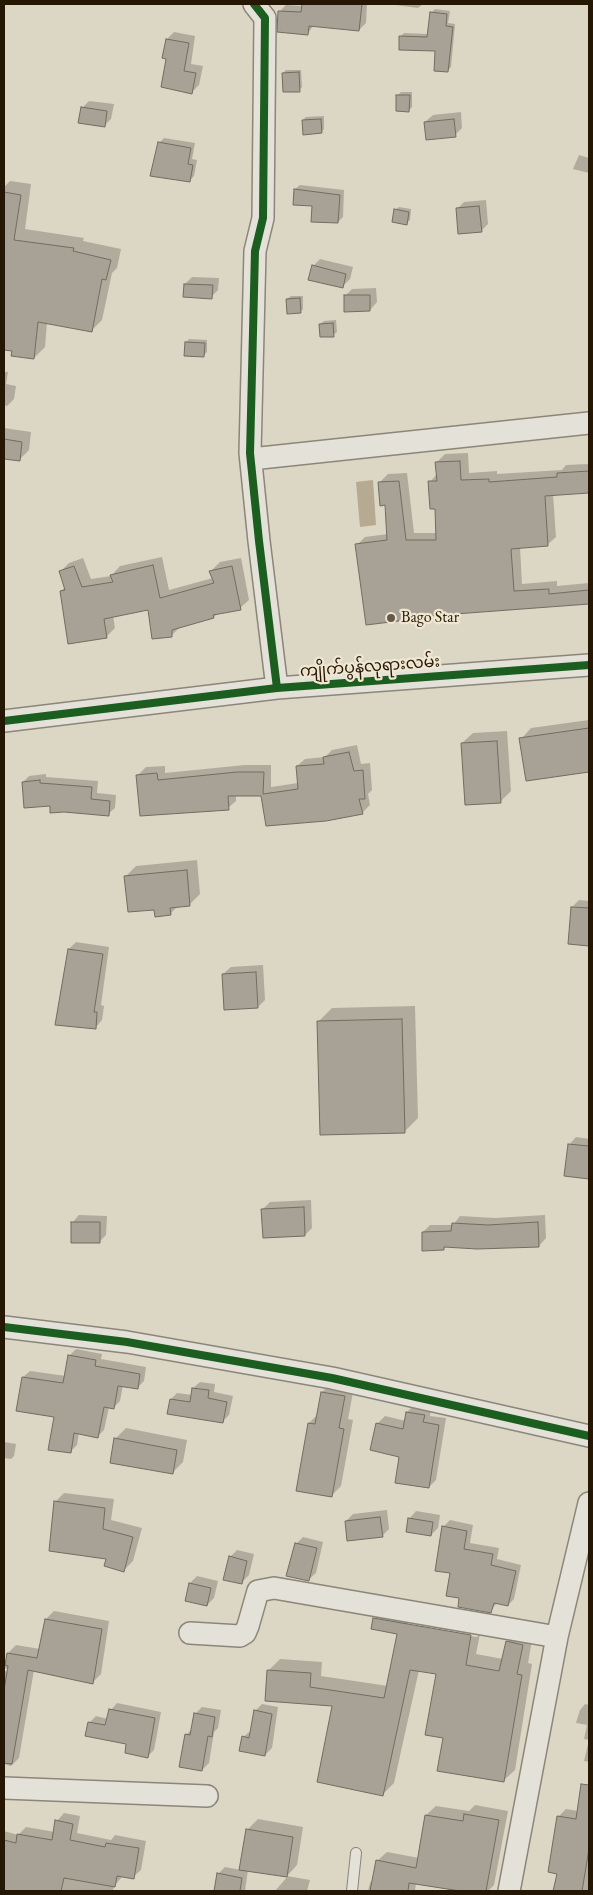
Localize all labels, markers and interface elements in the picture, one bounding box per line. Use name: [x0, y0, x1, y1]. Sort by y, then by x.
place label: Bago Star: [401, 608, 459, 628]
marker: Bago Star: [385, 612, 397, 624]
street label: ကျိုက်ပွန်လုရားလမ်း: [299, 653, 441, 681]

